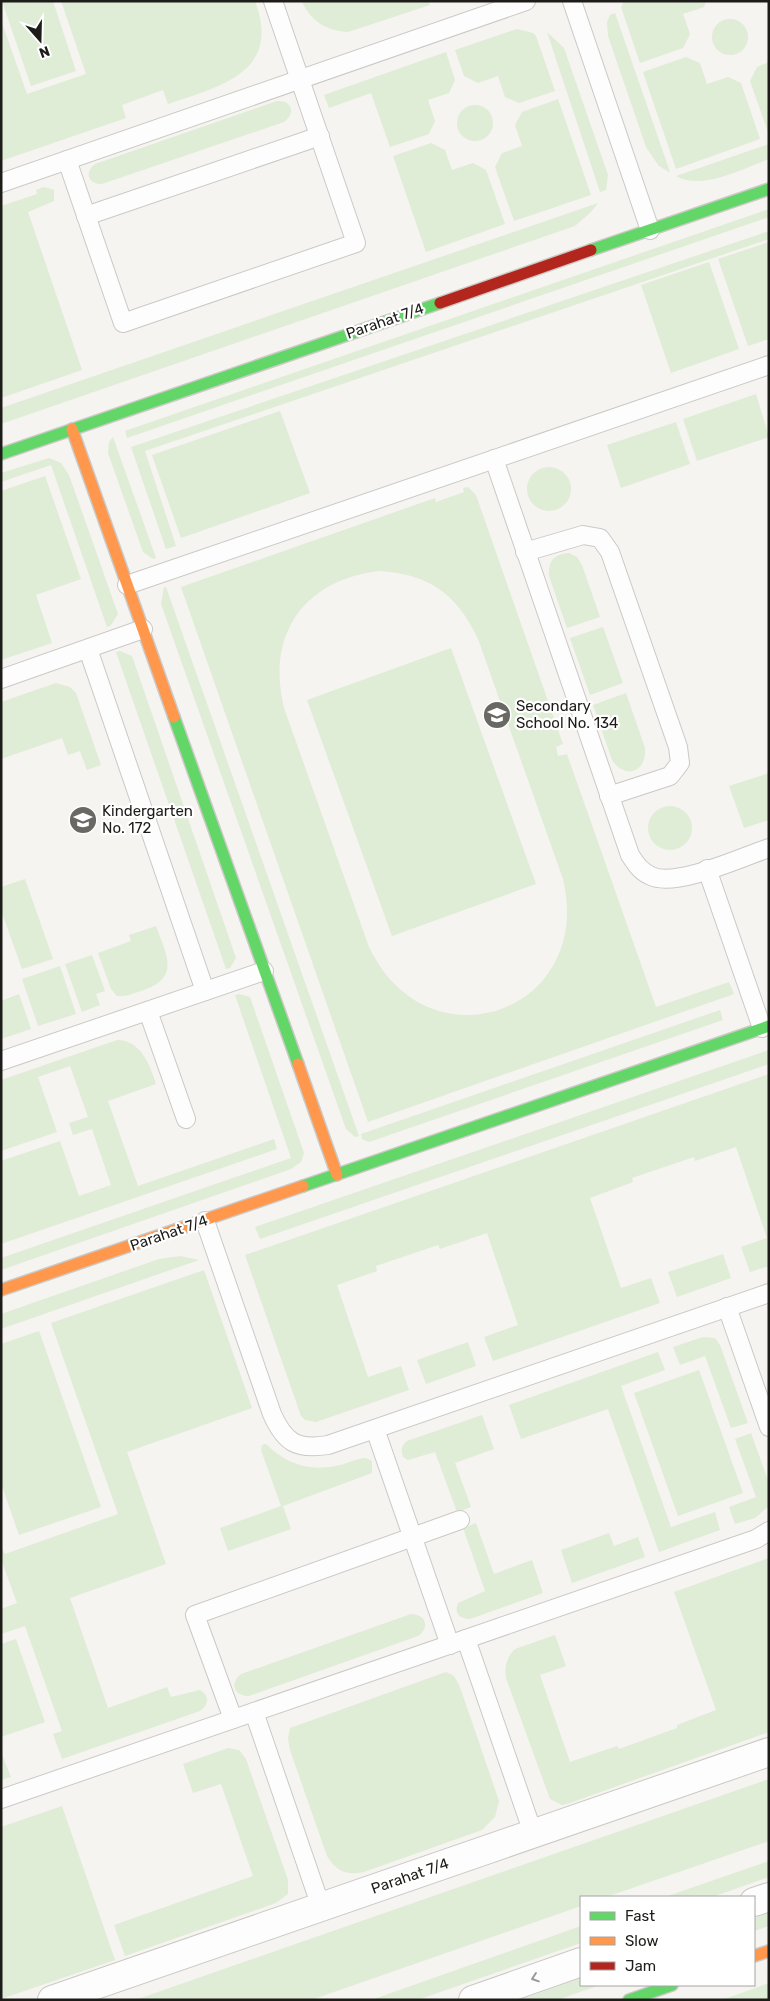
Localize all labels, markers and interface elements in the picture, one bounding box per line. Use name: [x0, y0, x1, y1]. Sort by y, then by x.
north arrow: [15, 15, 65, 65]
text: N: [37, 42, 52, 61]
street label: Parahat 7/4: [344, 299, 426, 343]
place label: Secondary School No. 134: [516, 697, 618, 732]
school or university icon: Secondary School No. 134: [482, 700, 512, 730]
place label: Kindergarten No. 172: [102, 802, 193, 837]
school or university icon: Kindergarten No. 172: [68, 805, 98, 835]
street label: Parahat 7/4: [128, 1211, 210, 1255]
street label: Parahat 7/4: [369, 1854, 451, 1898]
legend: [580, 1896, 755, 1986]
text: Fast: [625, 1907, 655, 1925]
text: Slow: [625, 1932, 658, 1950]
text: Jam: [625, 1957, 656, 1975]
one-way arrow: [531, 1972, 540, 1982]

